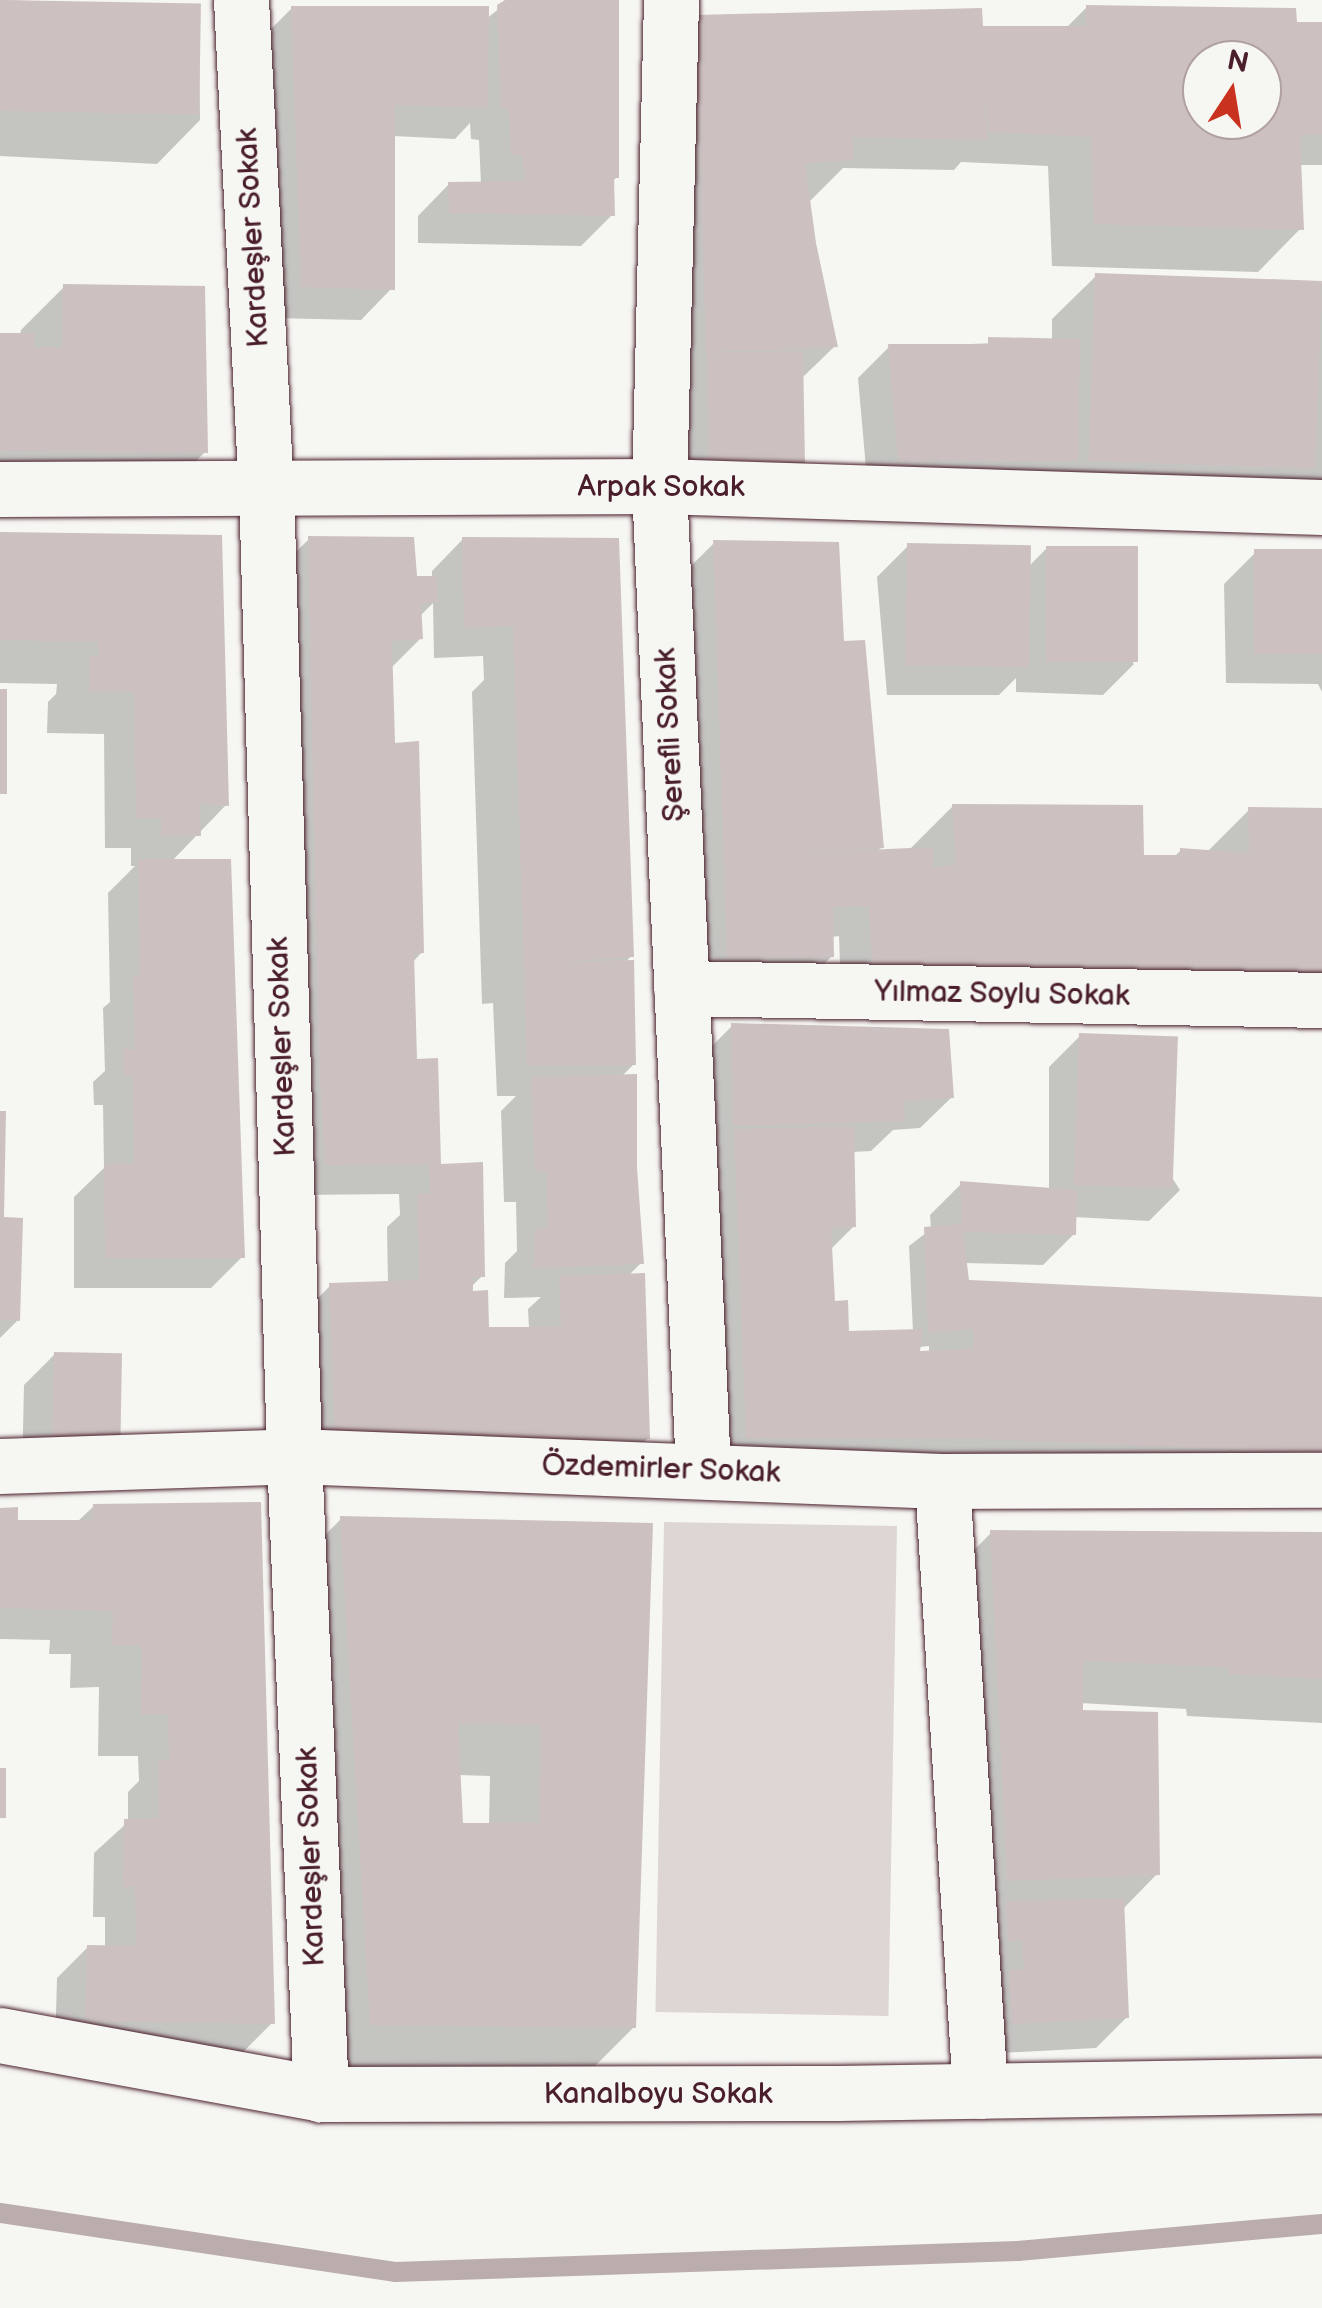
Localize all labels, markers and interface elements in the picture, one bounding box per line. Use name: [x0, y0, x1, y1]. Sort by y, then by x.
north arrow: [1182, 40, 1282, 140]
text: N: [1224, 44, 1252, 80]
street label: Kardeşler Sokak: [229, 127, 277, 349]
street label: Arpak Sokak: [577, 469, 745, 505]
street label: Şerefli Sokak: [647, 647, 693, 823]
street label: Kardeşler Sokak: [260, 936, 304, 1158]
street label: Yılmaz Soylu Sokak: [873, 974, 1131, 1014]
street label: Özdemirler Sokak: [541, 1447, 781, 1491]
street label: Kardeşler Sokak: [289, 1746, 333, 1968]
street label: Kanalboyu Sokak: [543, 2076, 773, 2112]

